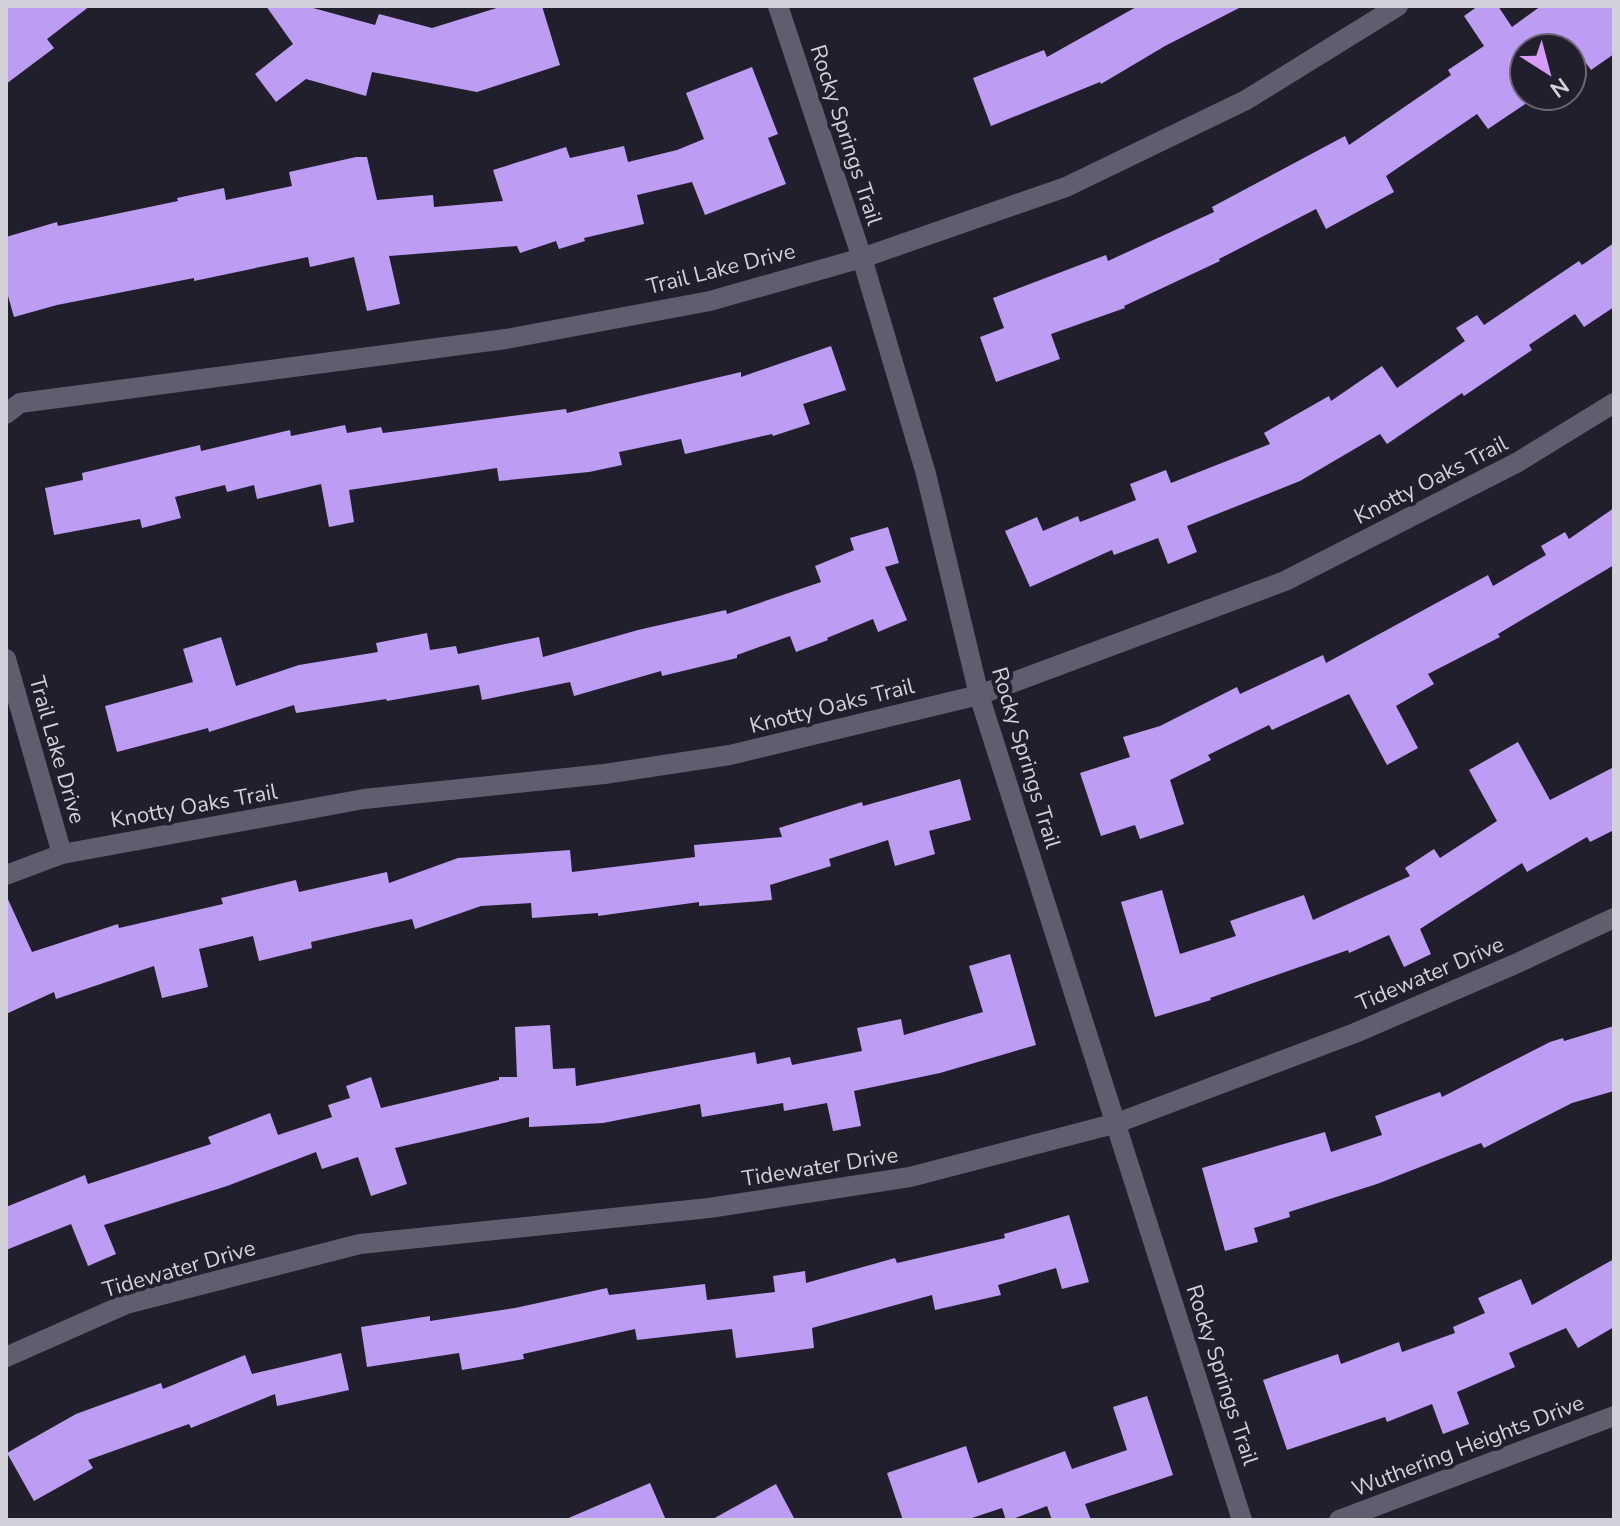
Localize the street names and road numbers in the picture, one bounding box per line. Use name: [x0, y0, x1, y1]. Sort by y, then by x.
street label: Rocky Springs Trail: [803, 41, 889, 230]
street label: Trail Lake Drive: [644, 236, 798, 302]
street label: Knotty Oaks Trail: [1349, 428, 1513, 532]
street label: Rocky Springs Trail: [984, 664, 1068, 853]
street label: Knotty Oaks Trail: [746, 671, 918, 741]
street label: Trail Lake Drive: [22, 673, 92, 827]
street label: Knotty Oaks Trail: [108, 776, 280, 835]
street label: Tidewater Drive: [1352, 929, 1508, 1019]
street label: Tidewater Drive: [740, 1140, 900, 1194]
street label: Tidewater Drive: [99, 1233, 259, 1305]
street label: Rocky Springs Trail: [1179, 1281, 1265, 1470]
street label: Wuthering Heights Drive: [1348, 1388, 1588, 1504]

